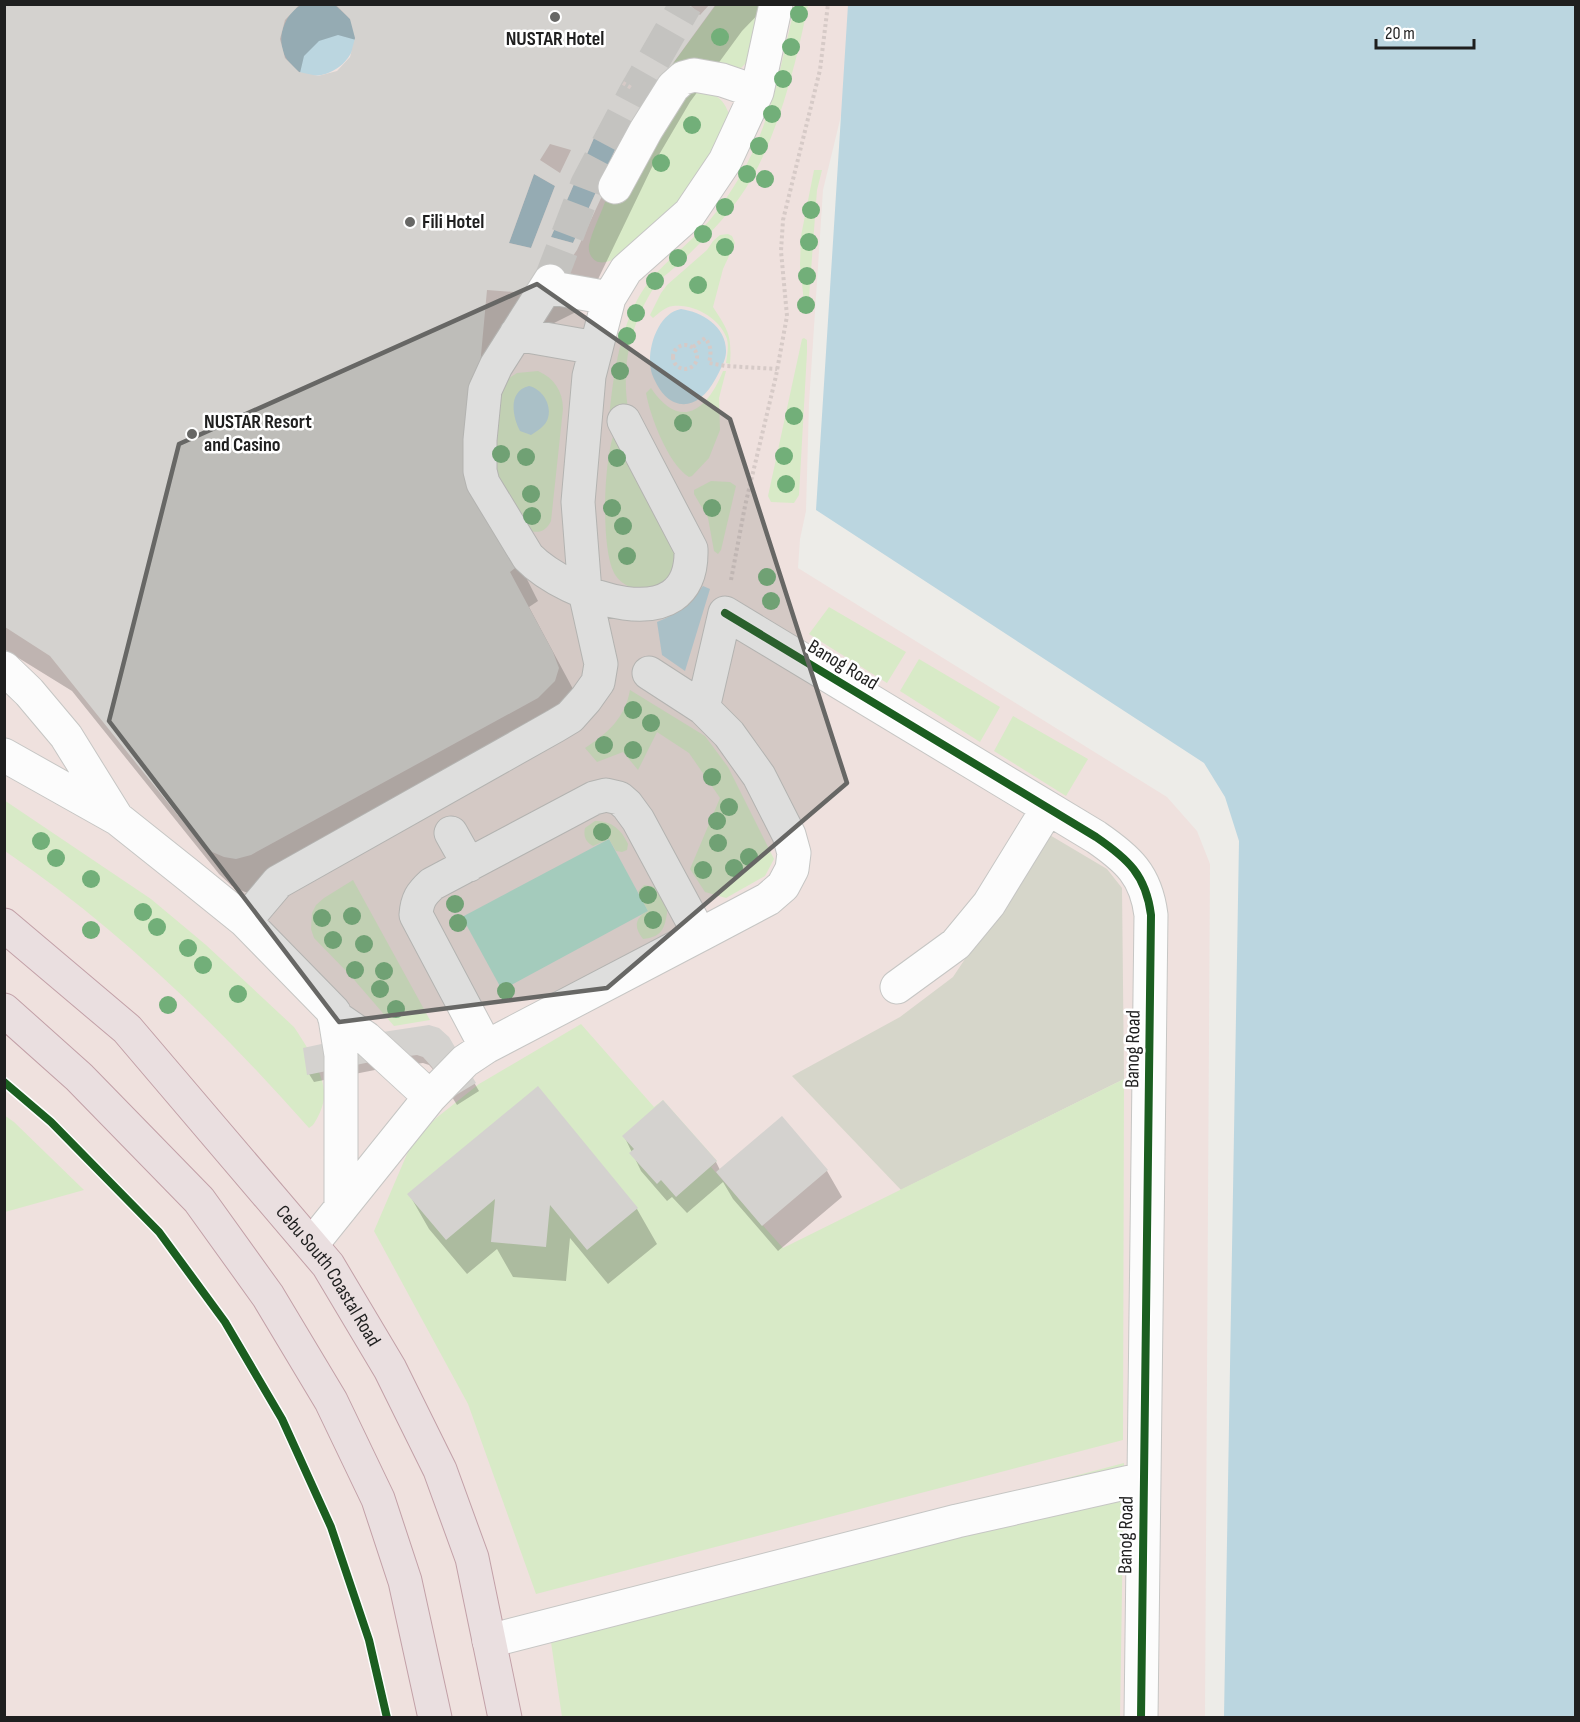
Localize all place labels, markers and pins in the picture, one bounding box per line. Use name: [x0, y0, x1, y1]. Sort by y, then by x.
marker: NUSTAR Hotel: [548, 10, 562, 24]
place label: NUSTAR Hotel: [506, 27, 604, 51]
place label: Fili Hotel: [422, 210, 484, 234]
marker: Fili Hotel: [403, 215, 417, 229]
place label: NUSTAR Resort and Casino: [204, 410, 312, 457]
marker: NUSTAR Resort and Casino: [185, 427, 199, 441]

